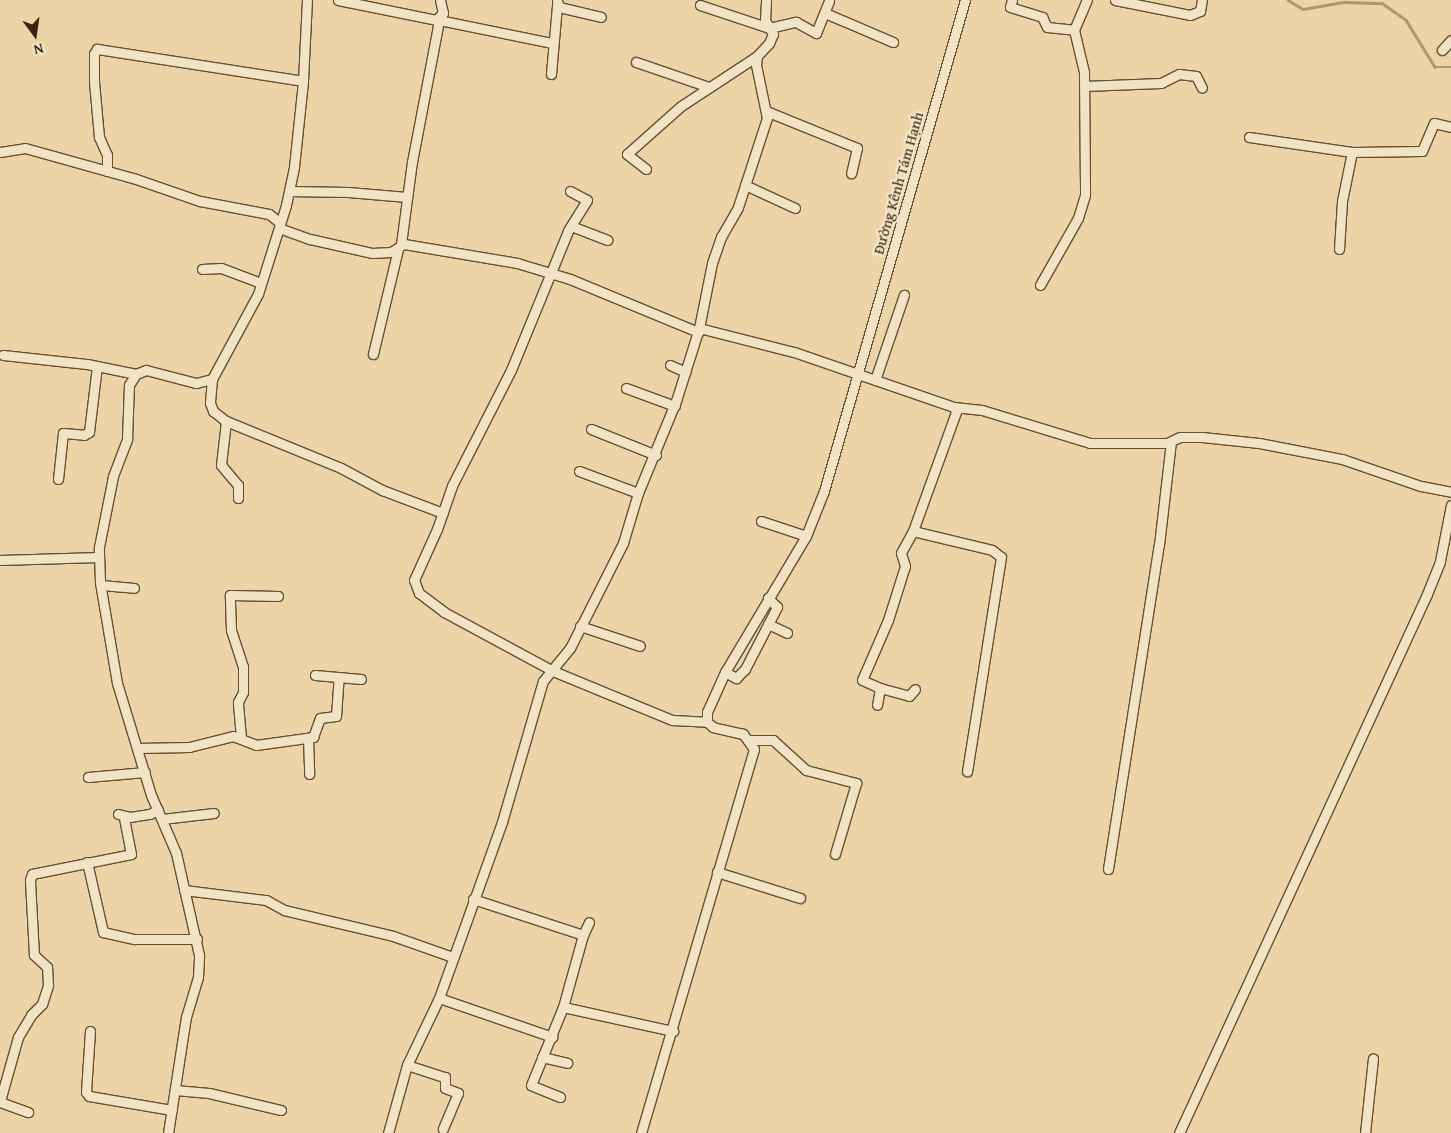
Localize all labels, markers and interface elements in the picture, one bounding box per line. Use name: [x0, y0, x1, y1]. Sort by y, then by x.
north arrow: [10, 10, 60, 60]
text: N: [32, 39, 46, 60]
street label: Đường Kênh Tám Hạnh: [869, 110, 927, 256]

